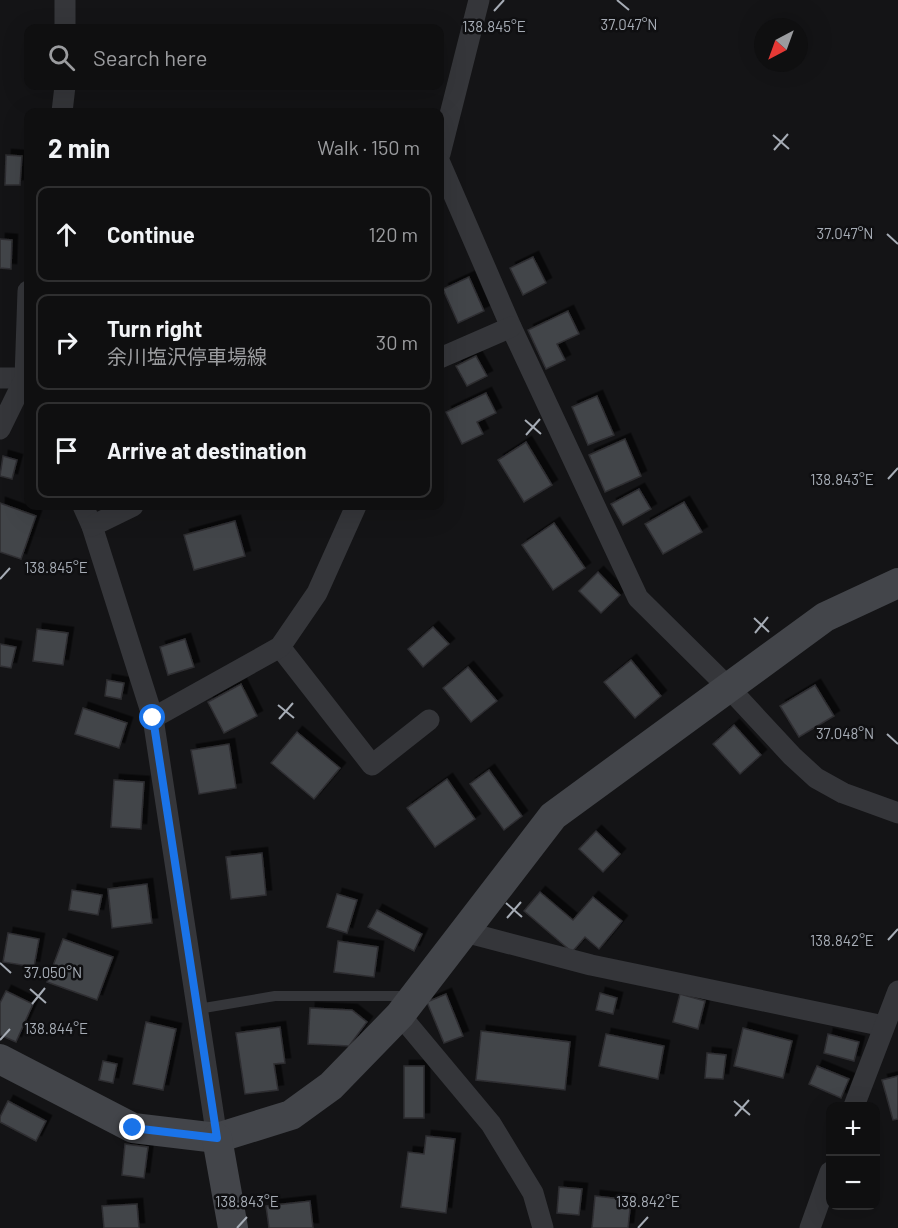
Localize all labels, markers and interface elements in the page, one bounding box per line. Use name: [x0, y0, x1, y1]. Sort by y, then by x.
text: 37.047°N: [600, 15, 658, 33]
text: 138.845°E: [462, 17, 526, 35]
north arrow: [754, 18, 808, 72]
search box: [24, 24, 444, 90]
icon: search: [45, 41, 78, 74]
text: Search here: [93, 44, 207, 70]
text: 2 min: [48, 132, 110, 163]
text: Walk · 150 m: [317, 135, 420, 159]
icon: ahead: [50, 218, 83, 251]
text: Continue: [107, 221, 195, 247]
text: 120 m: [368, 222, 418, 246]
text: 37.047°N: [816, 224, 874, 242]
text: Turn right: [107, 315, 202, 341]
icon: right: [50, 326, 83, 359]
text: 30 m: [376, 330, 418, 354]
text: 余川塩沢停車場線: [107, 344, 267, 368]
icon: arrive: [50, 434, 83, 467]
text: Arrive at destination: [107, 437, 306, 463]
text: 138.843°E: [810, 470, 874, 488]
text: 138.845°E: [24, 558, 88, 576]
route start: [139, 704, 165, 730]
text: 37.048°N: [816, 724, 874, 742]
text: 138.842°E: [810, 931, 874, 949]
text: 37.050°N: [24, 963, 82, 981]
text: 138.844°E: [24, 1019, 88, 1037]
map controls: [826, 1102, 880, 1210]
button: +: [826, 1102, 880, 1156]
route end: [119, 1114, 145, 1140]
button: −: [826, 1156, 880, 1210]
text: 138.843°E: [215, 1192, 279, 1210]
text: 138.842°E: [616, 1192, 680, 1210]

